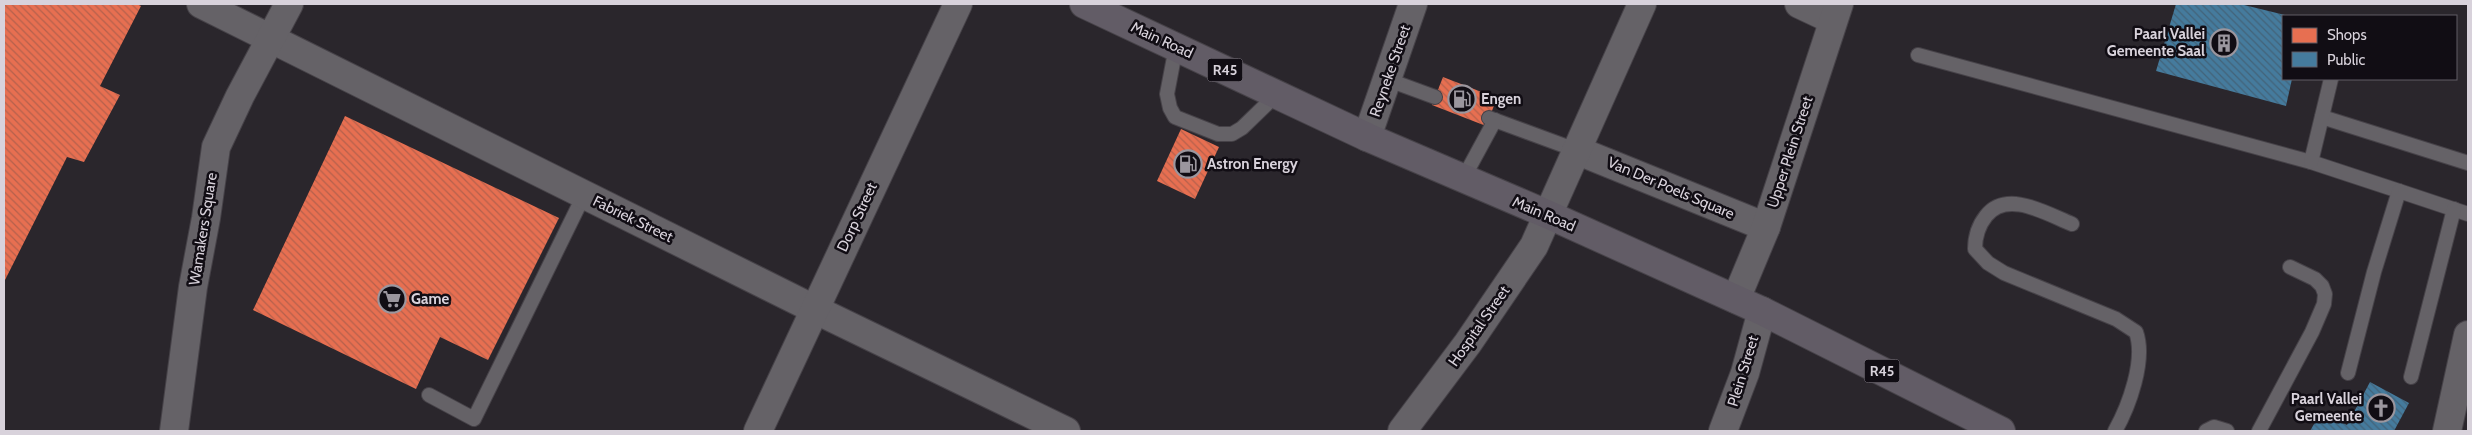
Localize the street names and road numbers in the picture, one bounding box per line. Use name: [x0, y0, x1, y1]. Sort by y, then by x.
street label: Main Road: [1128, 18, 1196, 62]
street label: Reyneke Street: [1366, 23, 1414, 119]
road number: R45: [1208, 58, 1242, 82]
street label: Upper Plein Street: [1763, 94, 1817, 210]
street label: Van Der Poels Square: [1605, 153, 1737, 223]
street label: Wamakers Square: [185, 171, 221, 287]
street label: Dorp Street: [833, 180, 881, 254]
street label: Fabriek Street: [590, 192, 676, 246]
street label: Main Road: [1510, 193, 1578, 235]
street label: Hospital Street: [1445, 282, 1513, 370]
street label: Plein Street: [1724, 333, 1762, 409]
road number: R45: [1864, 360, 1900, 382]

